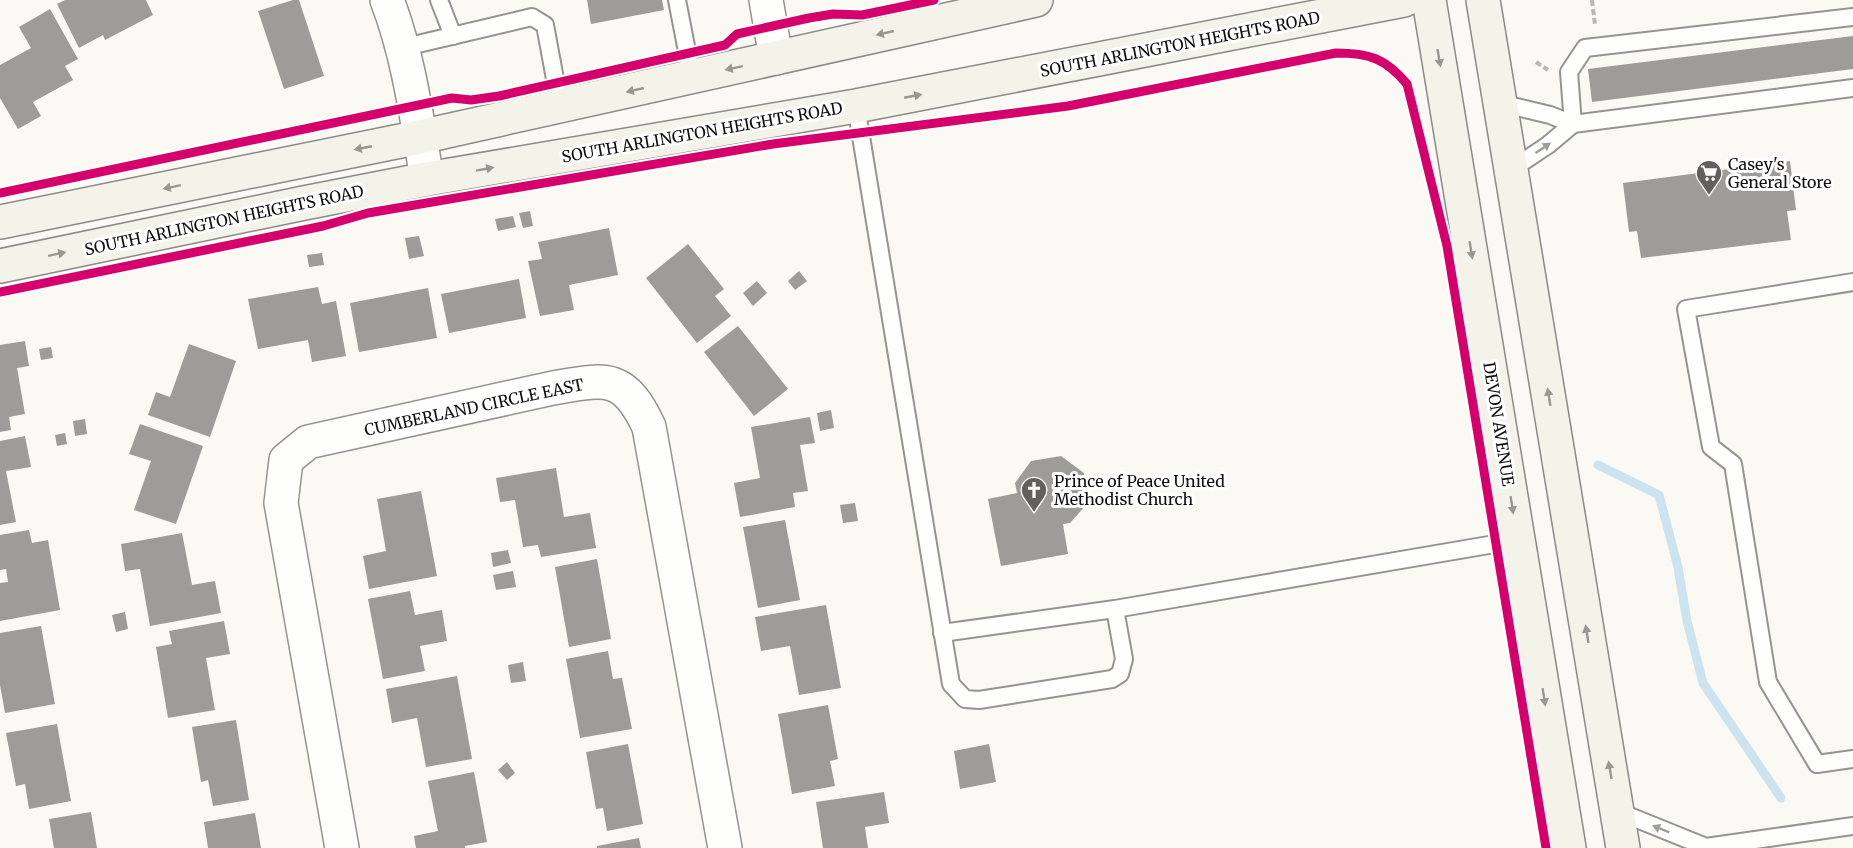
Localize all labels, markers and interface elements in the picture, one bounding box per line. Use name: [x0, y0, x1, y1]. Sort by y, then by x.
street label: SOUTH ARLINGTON HEIGHTS ROAD: [1038, 7, 1322, 81]
one-way arrow: [875, 29, 894, 38]
one-way arrow: [1435, 48, 1444, 67]
one-way arrow: [725, 63, 743, 73]
one-way arrow: [625, 86, 644, 95]
one-way arrow: [904, 91, 923, 100]
street label: SOUTH ARLINGTON HEIGHTS ROAD: [560, 97, 844, 167]
one-way arrow: [1535, 142, 1551, 154]
one-way arrow: [353, 144, 372, 153]
place label: Casey's General Store: [1728, 154, 1832, 192]
supermarket icon: Casey's General Store: [1694, 158, 1724, 196]
one-way arrow: [476, 165, 495, 174]
street label: SOUTH ARLINGTON HEIGHTS ROAD: [83, 181, 365, 259]
one-way arrow: [162, 183, 181, 192]
one-way arrow: [1467, 241, 1476, 260]
one-way arrow: [48, 249, 67, 259]
street label: DEVON AVENUE: [1479, 361, 1519, 488]
street label: CUMBERLAND CIRCLE EAST: [363, 374, 585, 440]
one-way arrow: [1544, 388, 1553, 407]
place label: Prince of Peace United Methodist Church: [1054, 471, 1225, 509]
church icon: Prince of Peace United Methodist Church: [1019, 475, 1049, 513]
one-way arrow: [1508, 495, 1517, 514]
one-way arrow: [1583, 624, 1592, 643]
one-way arrow: [1540, 688, 1549, 707]
one-way arrow: [1605, 760, 1614, 779]
one-way arrow: [1652, 824, 1670, 834]

